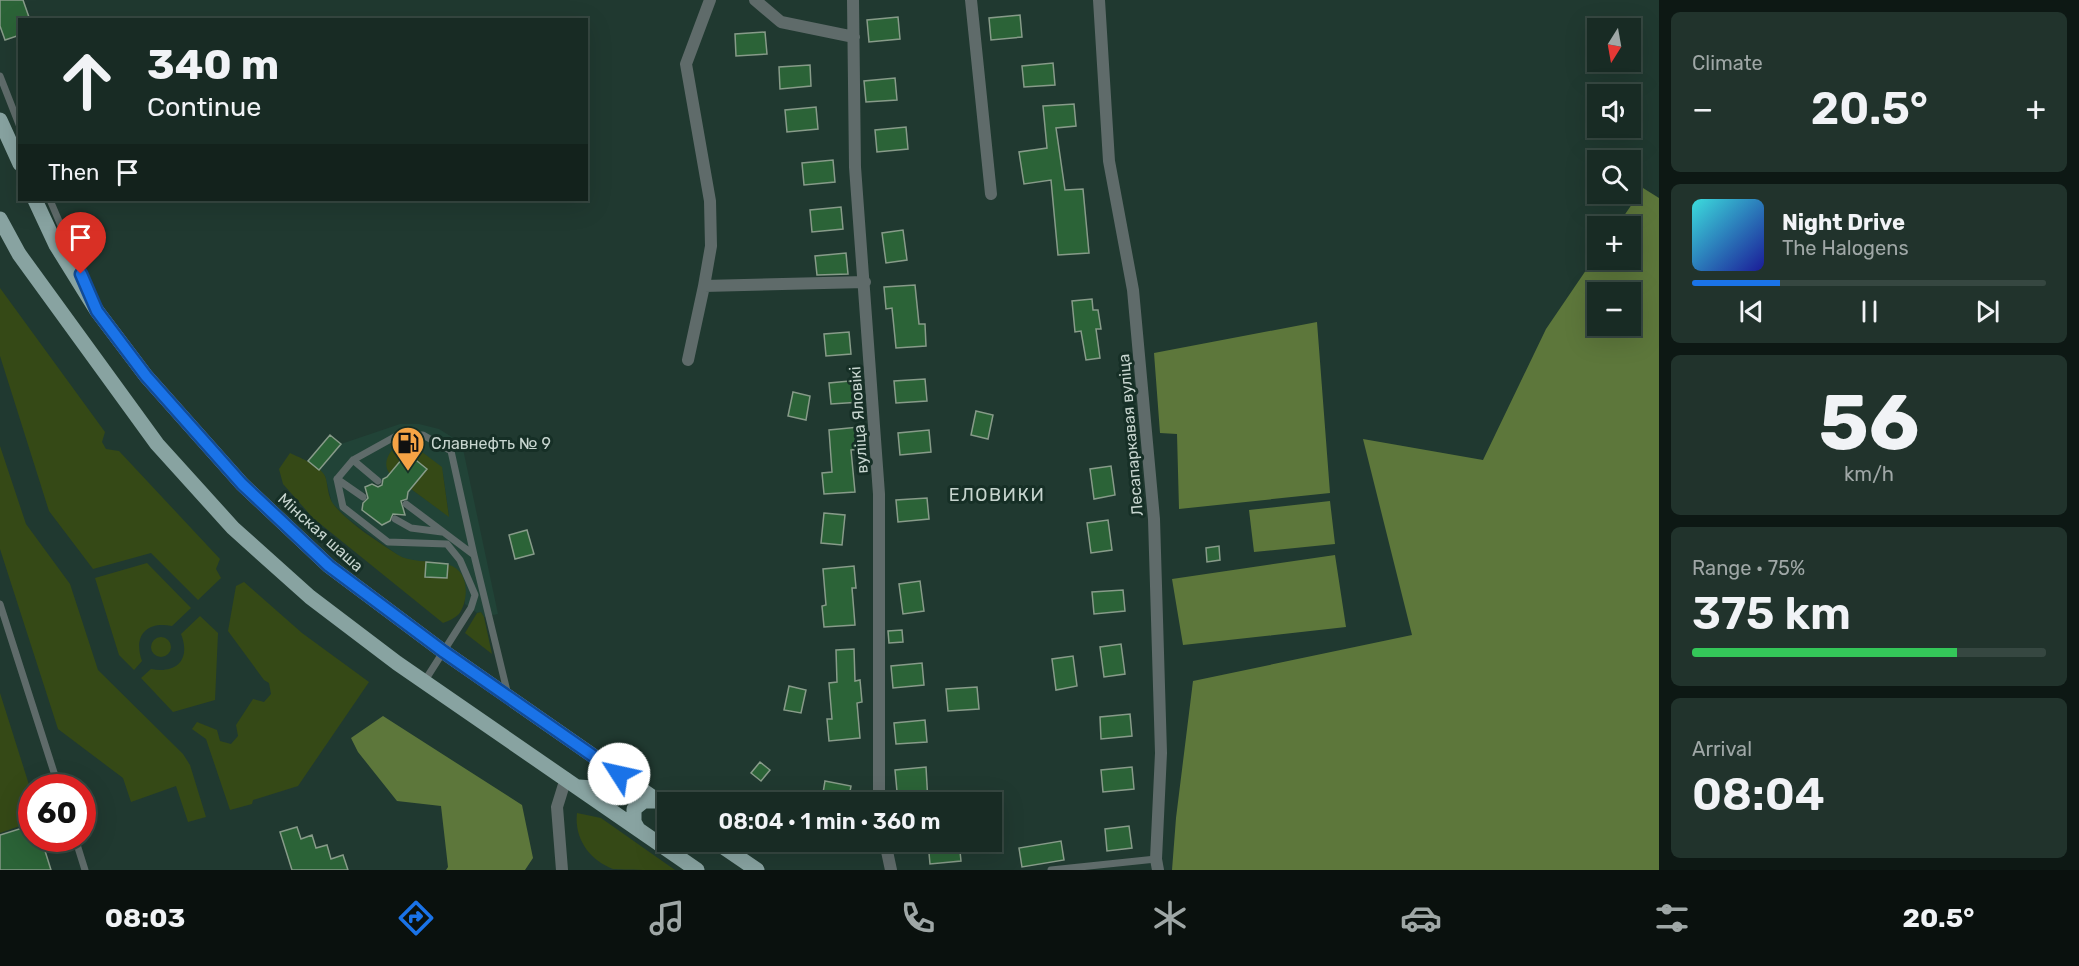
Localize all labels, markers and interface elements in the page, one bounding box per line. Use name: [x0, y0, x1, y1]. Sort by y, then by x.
north arrow: [1587, 18, 1641, 72]
map controls: [1587, 18, 1641, 336]
text: 340 m: [147, 40, 279, 90]
icon: ahead: [48, 42, 126, 120]
text: Climate: [1692, 51, 1763, 75]
text: 20.5°: [1811, 82, 1928, 135]
button: sound: [1587, 84, 1641, 138]
text: −: [1692, 89, 1713, 128]
text: +: [2025, 89, 2046, 128]
text: Continue: [147, 91, 261, 123]
button: search: [1587, 150, 1641, 204]
icon: arrive: [111, 156, 144, 189]
text: Then: [48, 159, 99, 186]
text: Night Drive: [1782, 209, 1905, 236]
pin: [55, 212, 106, 274]
button: +: [1587, 216, 1641, 270]
icon: arrive: [64, 221, 97, 254]
text: The Halogens: [1782, 236, 1909, 260]
button: −: [1587, 282, 1641, 336]
icon: previous: [1735, 295, 1768, 328]
icon: pause: [1853, 295, 1886, 328]
icon: next: [1971, 295, 2004, 328]
street label: Лесапаркавая вуліца: [1114, 353, 1147, 517]
street label: вуліца Яловікі: [845, 366, 872, 474]
text: 56: [1818, 376, 1920, 469]
fuel station icon: Славнефть № 9: [390, 425, 426, 472]
place label: Славнефть № 9: [431, 434, 551, 453]
text: km/h: [1844, 462, 1894, 486]
district label: ЕЛОВИКИ: [949, 484, 1045, 506]
street label: Мінская шаша: [274, 489, 367, 576]
text: Range · 75%: [1692, 556, 1805, 580]
text: 375 km: [1692, 587, 1851, 640]
text: Arrival: [1692, 737, 1752, 761]
position arrow: [587, 742, 651, 806]
text: 08:04: [1692, 768, 1825, 821]
speed limit sign: 60: [18, 774, 96, 852]
text: 08:04 · 1 min · 360 m: [718, 808, 941, 835]
icon: directions: [395, 897, 437, 939]
icon: music: [646, 897, 688, 939]
icon: phone: [897, 897, 939, 939]
icon: climate: [1149, 897, 1191, 939]
icon: car: [1400, 897, 1442, 939]
icon: filters: [1651, 897, 1693, 939]
text: 08:03: [105, 902, 185, 934]
text: 20.5°: [1902, 902, 1974, 934]

